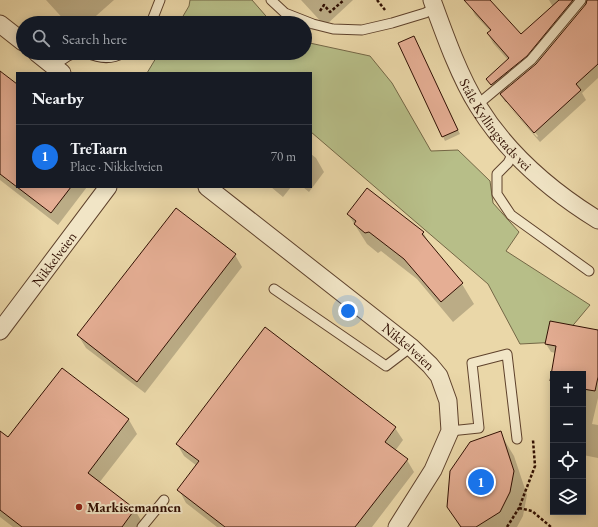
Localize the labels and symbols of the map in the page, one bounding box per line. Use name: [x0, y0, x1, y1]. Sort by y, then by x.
street label: Ståle Kyllingstads vei: [455, 75, 536, 175]
street label: Nikkelveien: [28, 227, 81, 290]
your location: [338, 301, 358, 321]
street label: Nikkelveien: [378, 319, 439, 374]
pin: 1: [468, 467, 494, 497]
place label: Markisemannen: [87, 498, 181, 516]
marker: Markisemannen: [74, 502, 84, 512]

